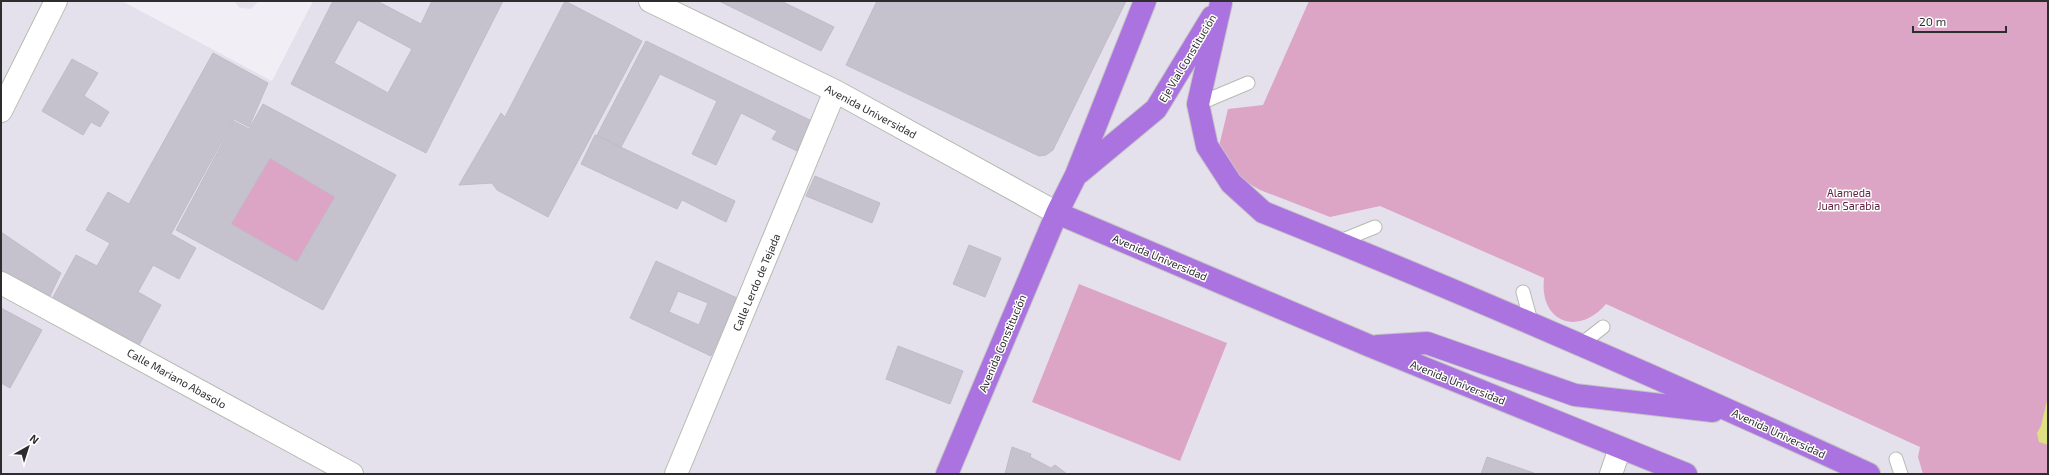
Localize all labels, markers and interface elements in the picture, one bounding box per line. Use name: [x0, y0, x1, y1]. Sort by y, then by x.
scale bar: [1913, 8, 2006, 34]
street label: Eje Vial Constitución: [1156, 12, 1219, 105]
text: 20 m: [1919, 14, 1946, 28]
street label: Avenida Universidad: [823, 81, 919, 141]
park label: Alameda Juan Sarabia: [1818, 186, 1880, 212]
street label: Calle Lerdo de Tejada: [730, 231, 783, 333]
street label: Avenida Universidad: [1111, 231, 1209, 283]
street label: Avenida Constitución: [976, 292, 1028, 394]
street label: Calle Mariano Abasolo: [125, 345, 229, 411]
street label: Avenida Universidad: [1408, 357, 1508, 407]
street label: Avenida Universidad: [1730, 406, 1828, 460]
north arrow: [8, 427, 48, 467]
text: N: [27, 431, 42, 446]

